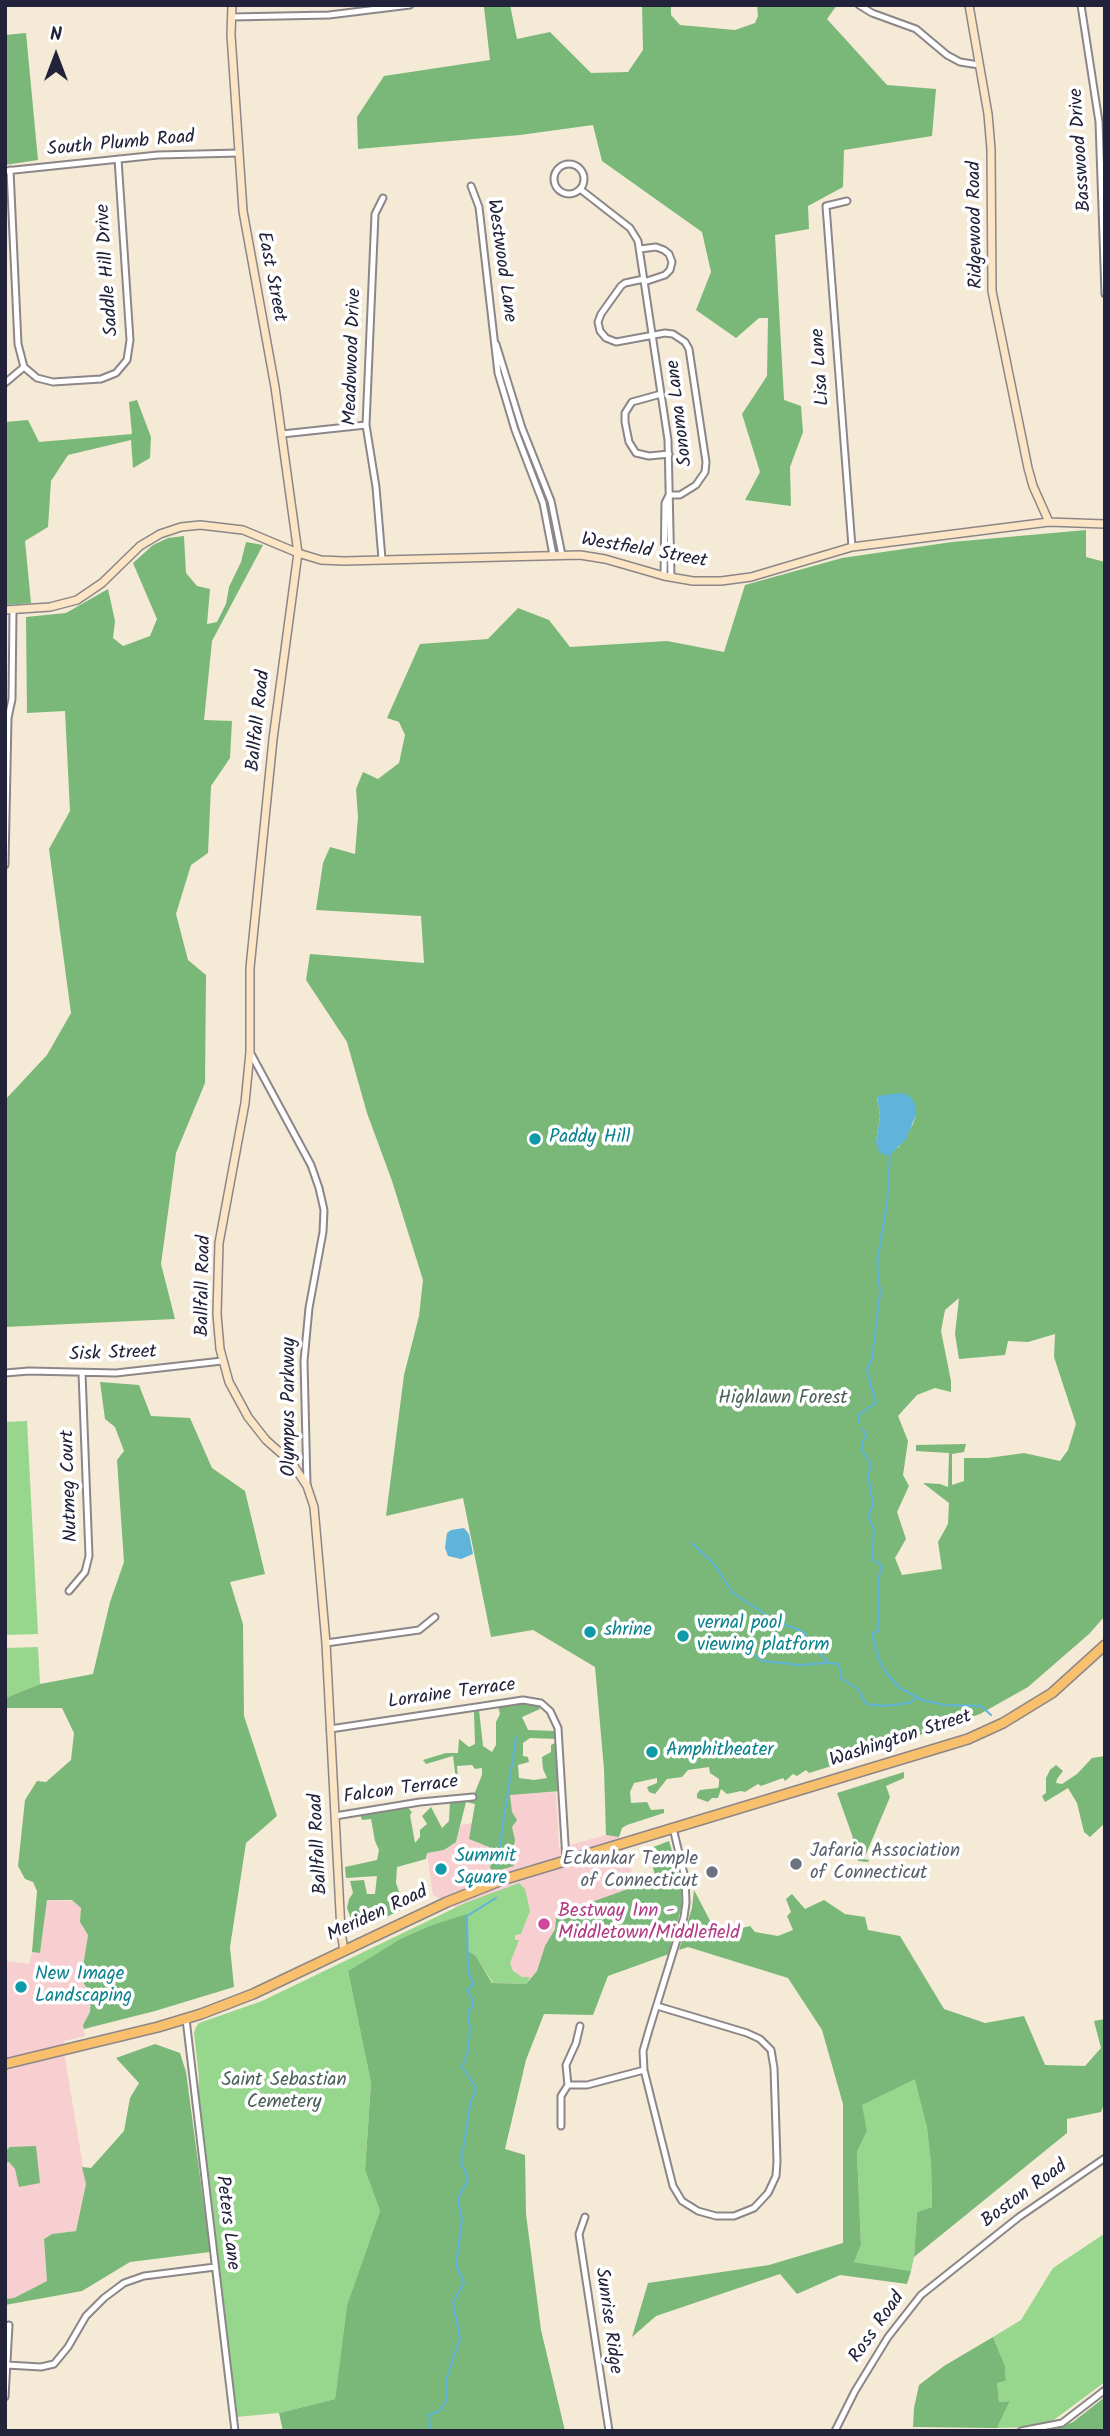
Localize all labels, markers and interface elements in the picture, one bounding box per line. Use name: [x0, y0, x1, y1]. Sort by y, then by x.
text: N: [50, 20, 62, 50]
north arrow: [21, 21, 91, 91]
street label: Basswood Drive: [1066, 87, 1098, 213]
street label: South Plumb Road: [46, 127, 196, 163]
street label: Ridgewood Road: [964, 161, 990, 289]
street label: Westwood Lane: [480, 198, 520, 324]
street label: Saddle Hill Drive: [93, 203, 125, 337]
street label: East Street: [250, 230, 290, 324]
street label: Meadowood Drive: [340, 288, 368, 426]
street label: Lisa Lane: [808, 328, 836, 406]
street label: Sonoma Lane: [663, 358, 699, 468]
street label: Westfield Street: [579, 530, 709, 574]
street label: Ballfall Road: [243, 669, 277, 773]
place label: Paddy Hill: [549, 1128, 630, 1150]
marker: Paddy Hill: [527, 1131, 543, 1147]
street label: Ballfall Road: [193, 1235, 217, 1337]
street label: Olympus Parkway: [280, 1337, 302, 1477]
street label: Sisk Street: [69, 1342, 157, 1368]
park label: Highlawn Forest: [718, 1389, 848, 1411]
street label: Nutmeg Court: [58, 1429, 84, 1543]
place label: vernal pool viewing platform: [697, 1614, 829, 1658]
place label: shrine: [604, 1621, 652, 1643]
marker: shrine: [582, 1624, 598, 1640]
marker: vernal pool viewing platform: [675, 1628, 691, 1644]
street label: Lorraine Terrace: [387, 1675, 517, 1715]
street label: Washington Street: [827, 1706, 975, 1774]
place label: Amphitheater: [666, 1741, 774, 1763]
marker: Amphitheater: [644, 1744, 660, 1760]
street label: Falcon Terrace: [342, 1772, 460, 1810]
street label: Ballfall Road: [306, 1793, 334, 1895]
place label: Jafaria Association of Connecticut: [810, 1842, 960, 1886]
place label: Summit Square: [455, 1847, 516, 1891]
place label: Eckankar Temple of Connecticut: [563, 1850, 698, 1894]
marker: Jafaria Association of Connecticut: [788, 1856, 804, 1872]
marker: Summit Square: [433, 1861, 449, 1877]
marker: Eckankar Temple of Connecticut: [704, 1864, 720, 1880]
street label: Meriden Road: [324, 1882, 432, 1948]
place label: Bestway Inn - Middletown/Middlefield: [558, 1902, 740, 1946]
marker: Bestway Inn - Middletown/Middlefield: [536, 1916, 552, 1932]
place label: New Image Landscaping: [35, 1965, 132, 2009]
marker: New Image Landscaping: [13, 1979, 29, 1995]
park label: Saint Sebastian Cemetery: [221, 2071, 347, 2115]
street label: Boston Road: [978, 2156, 1072, 2234]
street label: Peters Lane: [209, 2175, 243, 2271]
street label: Sunrise Ridge: [588, 2266, 626, 2376]
street label: Ross Road: [845, 2288, 911, 2368]

